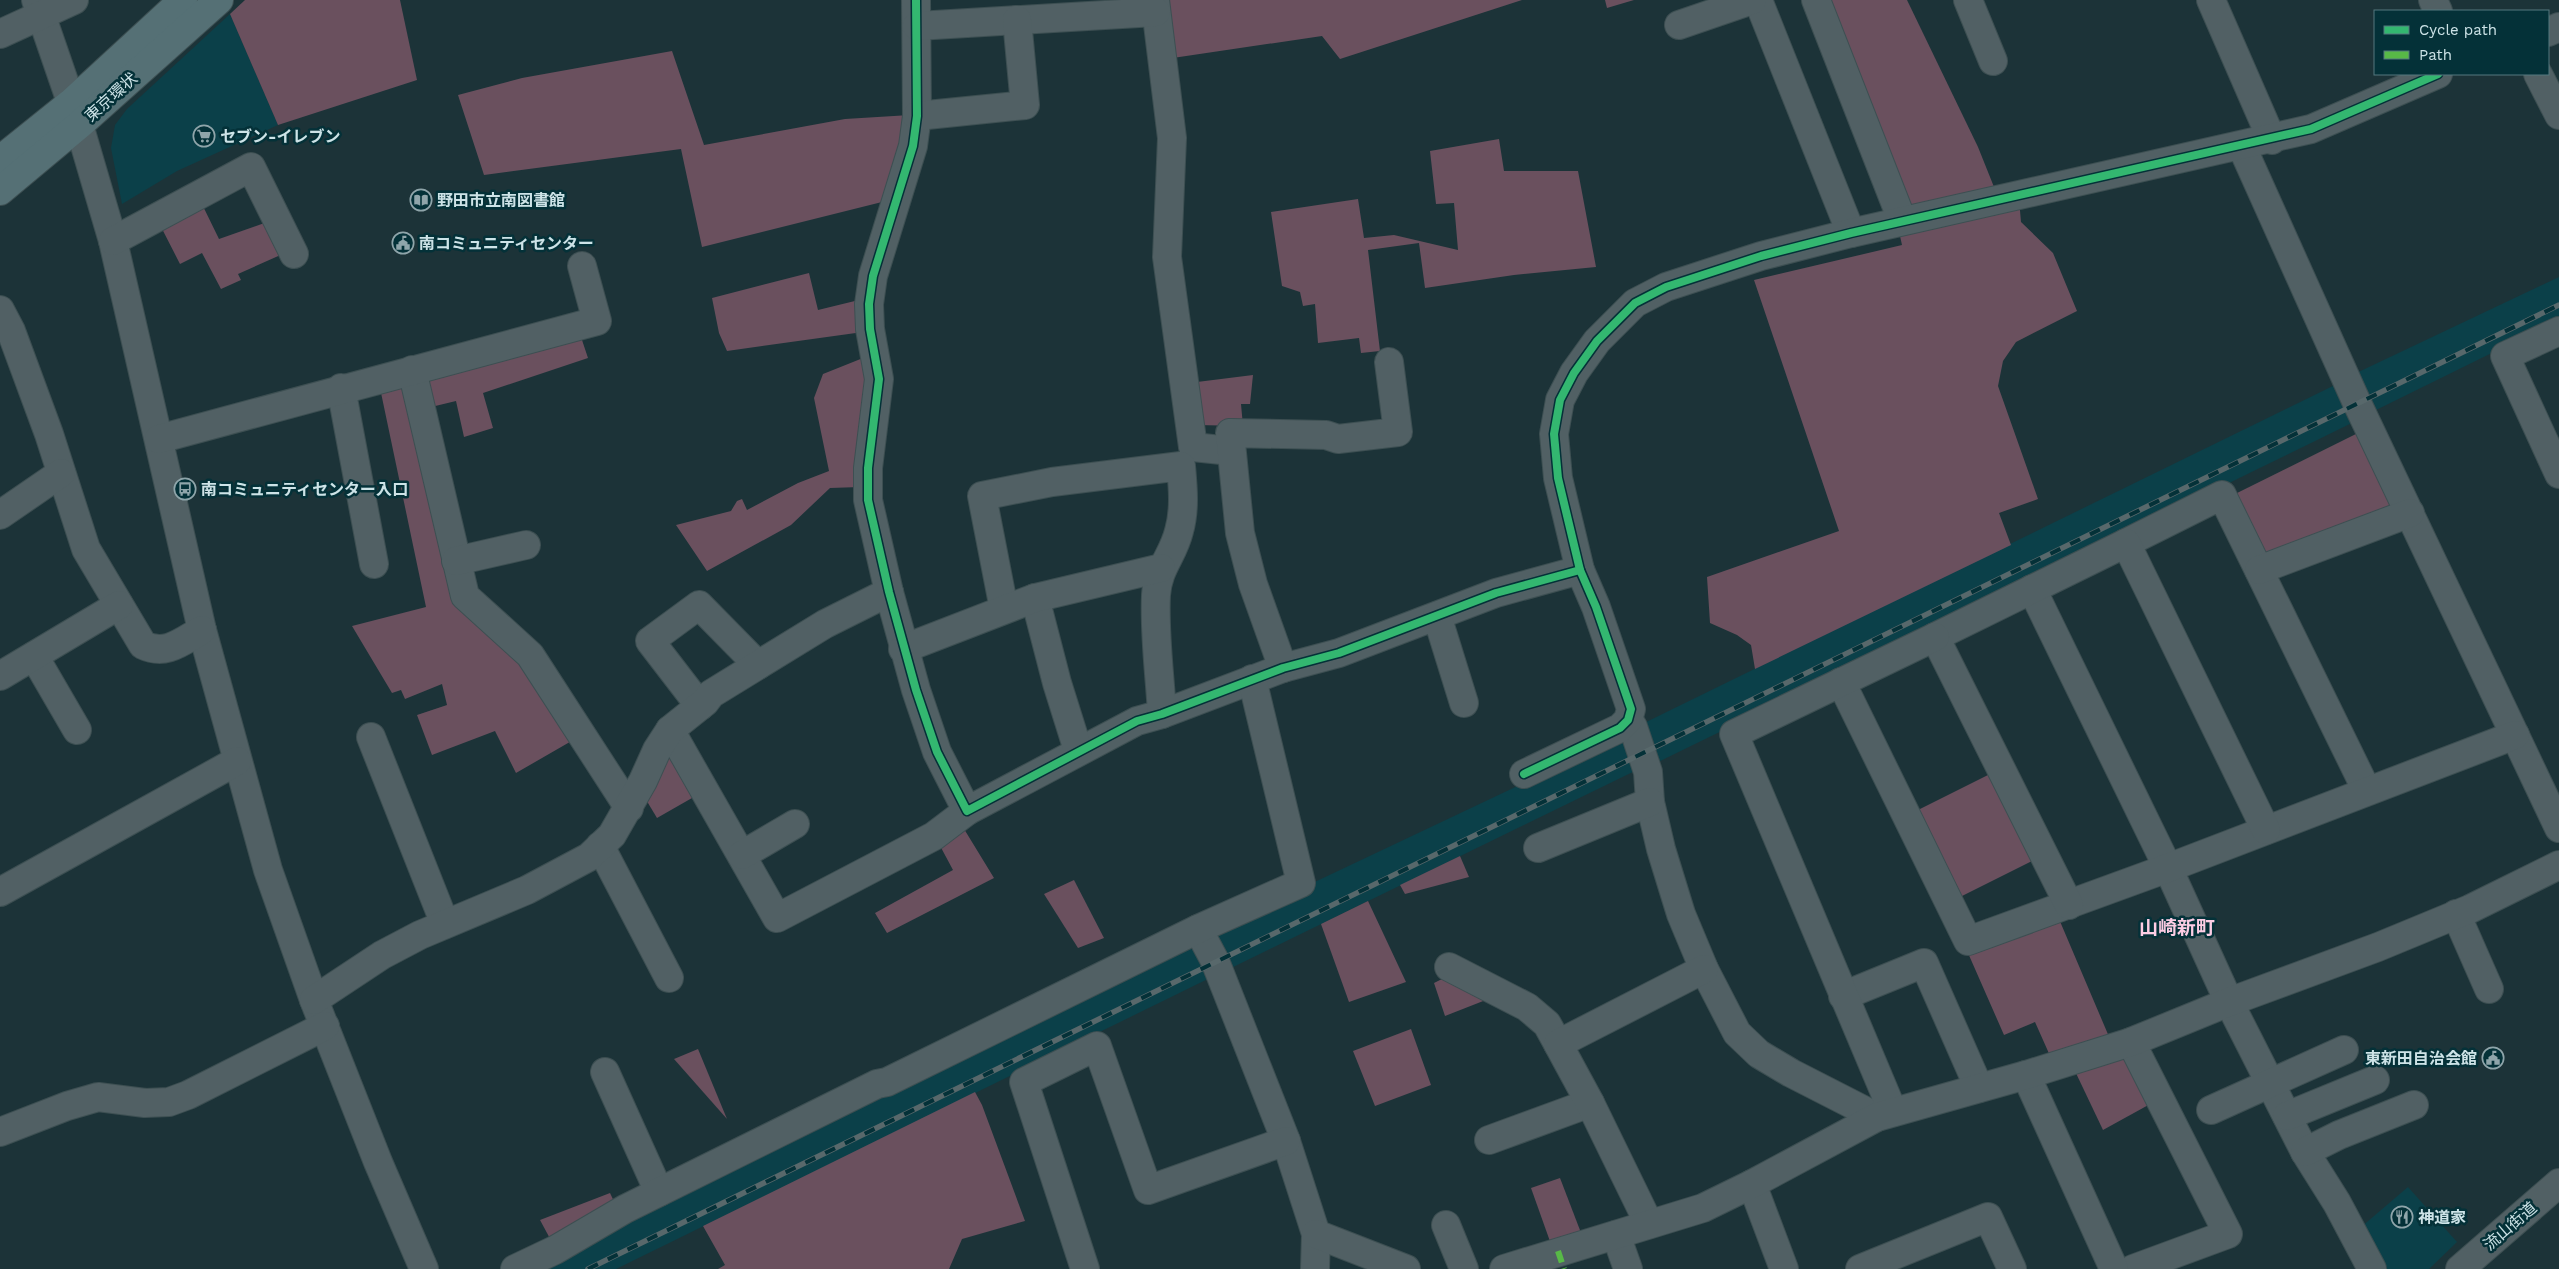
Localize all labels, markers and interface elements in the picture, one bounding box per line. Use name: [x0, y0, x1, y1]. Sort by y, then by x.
legend: [2374, 10, 2549, 75]
text: Cycle path: [2419, 21, 2497, 39]
text: Path: [2419, 46, 2452, 64]
street label: 東京環状: [81, 69, 141, 125]
supermarket icon: セブン-イレブン: [192, 124, 216, 148]
place label: セブン-イレブン: [220, 127, 340, 146]
library icon: 野田市立南図書館: [409, 188, 433, 212]
place label: 野田市立南図書館: [437, 191, 565, 210]
public building icon: 南コミュニティセンター: [391, 231, 415, 255]
place label: 南コミュニティセンター: [419, 234, 594, 253]
bus stop icon: 南コミュニティセンター入口: [173, 477, 197, 501]
place label: 南コミュニティセンター入口: [201, 480, 408, 499]
district label: 山崎新町: [2139, 916, 2215, 939]
public building icon: 東新田自治会館: [2481, 1046, 2505, 1070]
place label: 東新田自治会館: [2365, 1049, 2477, 1068]
street label: 流山街道: [2480, 1198, 2540, 1254]
restaurant icon: 神道家: [2390, 1205, 2414, 1229]
place label: 神道家: [2418, 1208, 2466, 1227]

